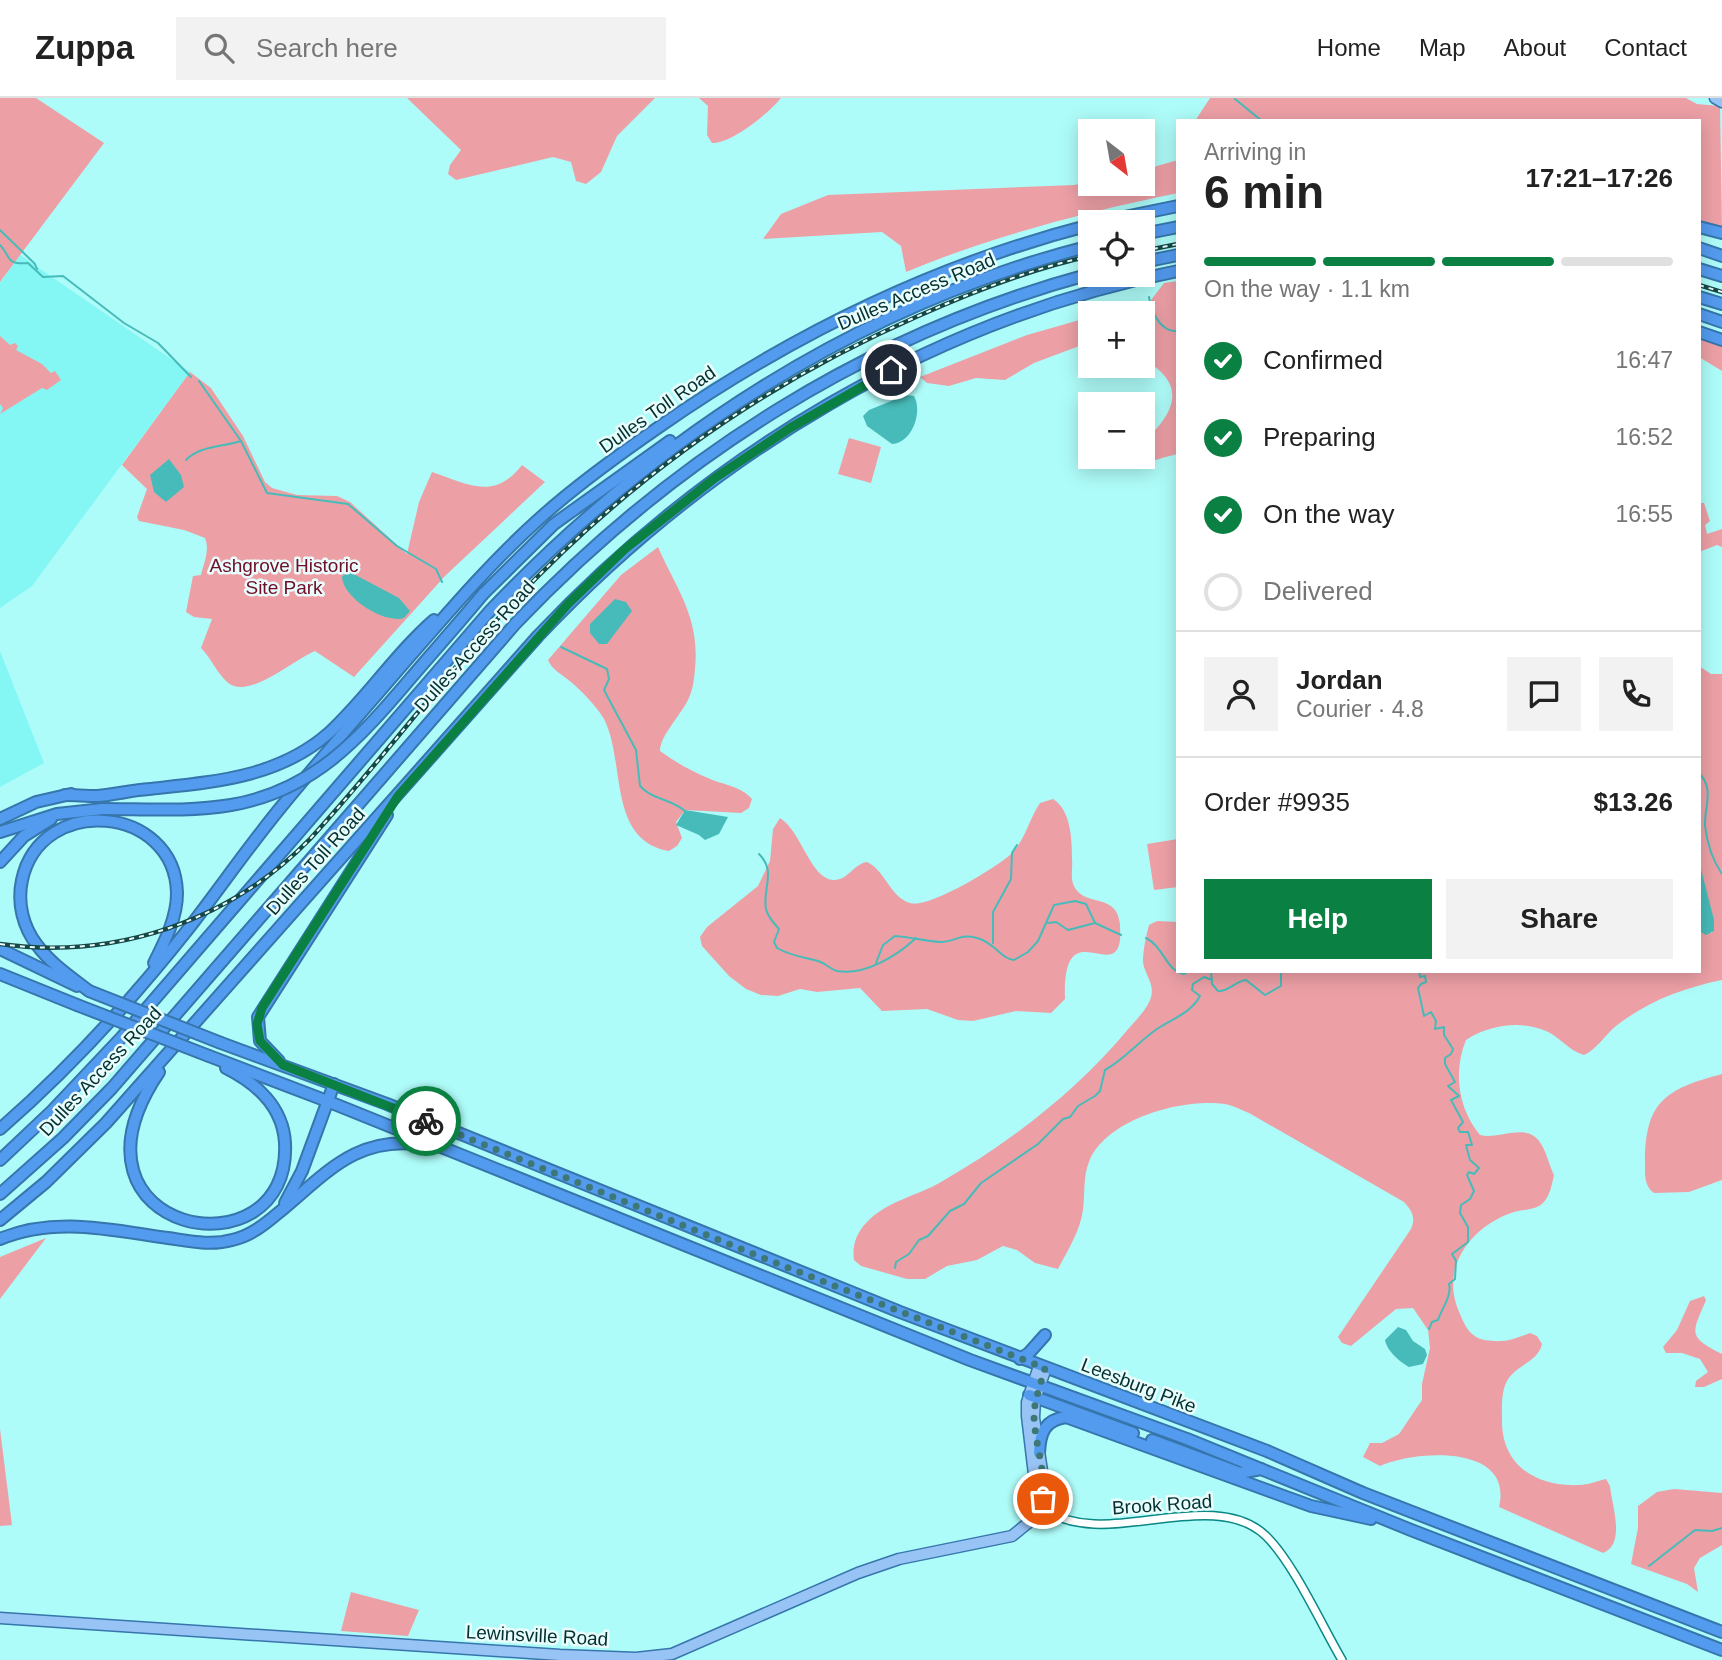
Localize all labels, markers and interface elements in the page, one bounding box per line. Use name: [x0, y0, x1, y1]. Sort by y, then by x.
search box: [176, 17, 666, 80]
text: Zuppa: [35, 29, 134, 66]
icon: search: [200, 29, 238, 67]
text: Search here: [256, 33, 398, 63]
text: Home: [1317, 34, 1381, 61]
text: Map: [1419, 34, 1466, 61]
text: About: [1504, 34, 1566, 61]
text: Contact: [1604, 34, 1687, 61]
north arrow: [1078, 119, 1155, 196]
map controls: [1078, 119, 1155, 469]
text: Arriving in: [1204, 139, 1306, 165]
text: 17:21–17:26: [1526, 163, 1673, 193]
text: 6 min: [1204, 166, 1324, 218]
button: locate: [1078, 210, 1155, 287]
street label: Dulles Access Road: [834, 249, 998, 334]
text: On the way · 1.1 km: [1204, 276, 1410, 302]
button: +: [1078, 301, 1155, 378]
pin: [861, 340, 921, 400]
icon: check: [1204, 342, 1242, 380]
text: Confirmed: [1263, 345, 1383, 375]
text: 16:47: [1615, 347, 1673, 373]
icon: home: [872, 351, 910, 389]
street label: Dulles Toll Road: [595, 362, 719, 457]
button: −: [1078, 392, 1155, 469]
icon: check: [1204, 419, 1242, 457]
text: Preparing: [1263, 422, 1376, 452]
text: 16:52: [1615, 424, 1673, 450]
icon: check: [1204, 496, 1242, 534]
text: On the way: [1263, 499, 1395, 529]
text: 16:55: [1615, 501, 1673, 527]
park label: Ashgrove Historic Site Park: [210, 555, 358, 598]
text: Delivered: [1263, 576, 1373, 606]
street label: Dulles Access Road: [410, 577, 539, 716]
button: person: [1204, 657, 1278, 731]
button: chat: [1507, 657, 1581, 731]
button: phone: [1599, 657, 1673, 731]
text: Jordan: [1296, 665, 1383, 695]
text: Courier · 4.8: [1296, 696, 1424, 722]
text: Order #9935: [1204, 787, 1350, 817]
text: $13.26: [1593, 787, 1673, 817]
street label: Dulles Toll Road: [262, 803, 369, 919]
button: Help: [1204, 879, 1432, 959]
button: Share: [1446, 879, 1673, 959]
street label: Dulles Access Road: [35, 1002, 166, 1140]
courier: [391, 1086, 461, 1156]
icon: bike: [407, 1102, 445, 1140]
street label: Leesburg Pike: [1078, 1354, 1199, 1417]
pin: [1013, 1469, 1073, 1529]
icon: bag: [1024, 1480, 1062, 1518]
street label: Brook Road: [1111, 1491, 1213, 1518]
street label: Lewinsville Road: [465, 1621, 609, 1650]

